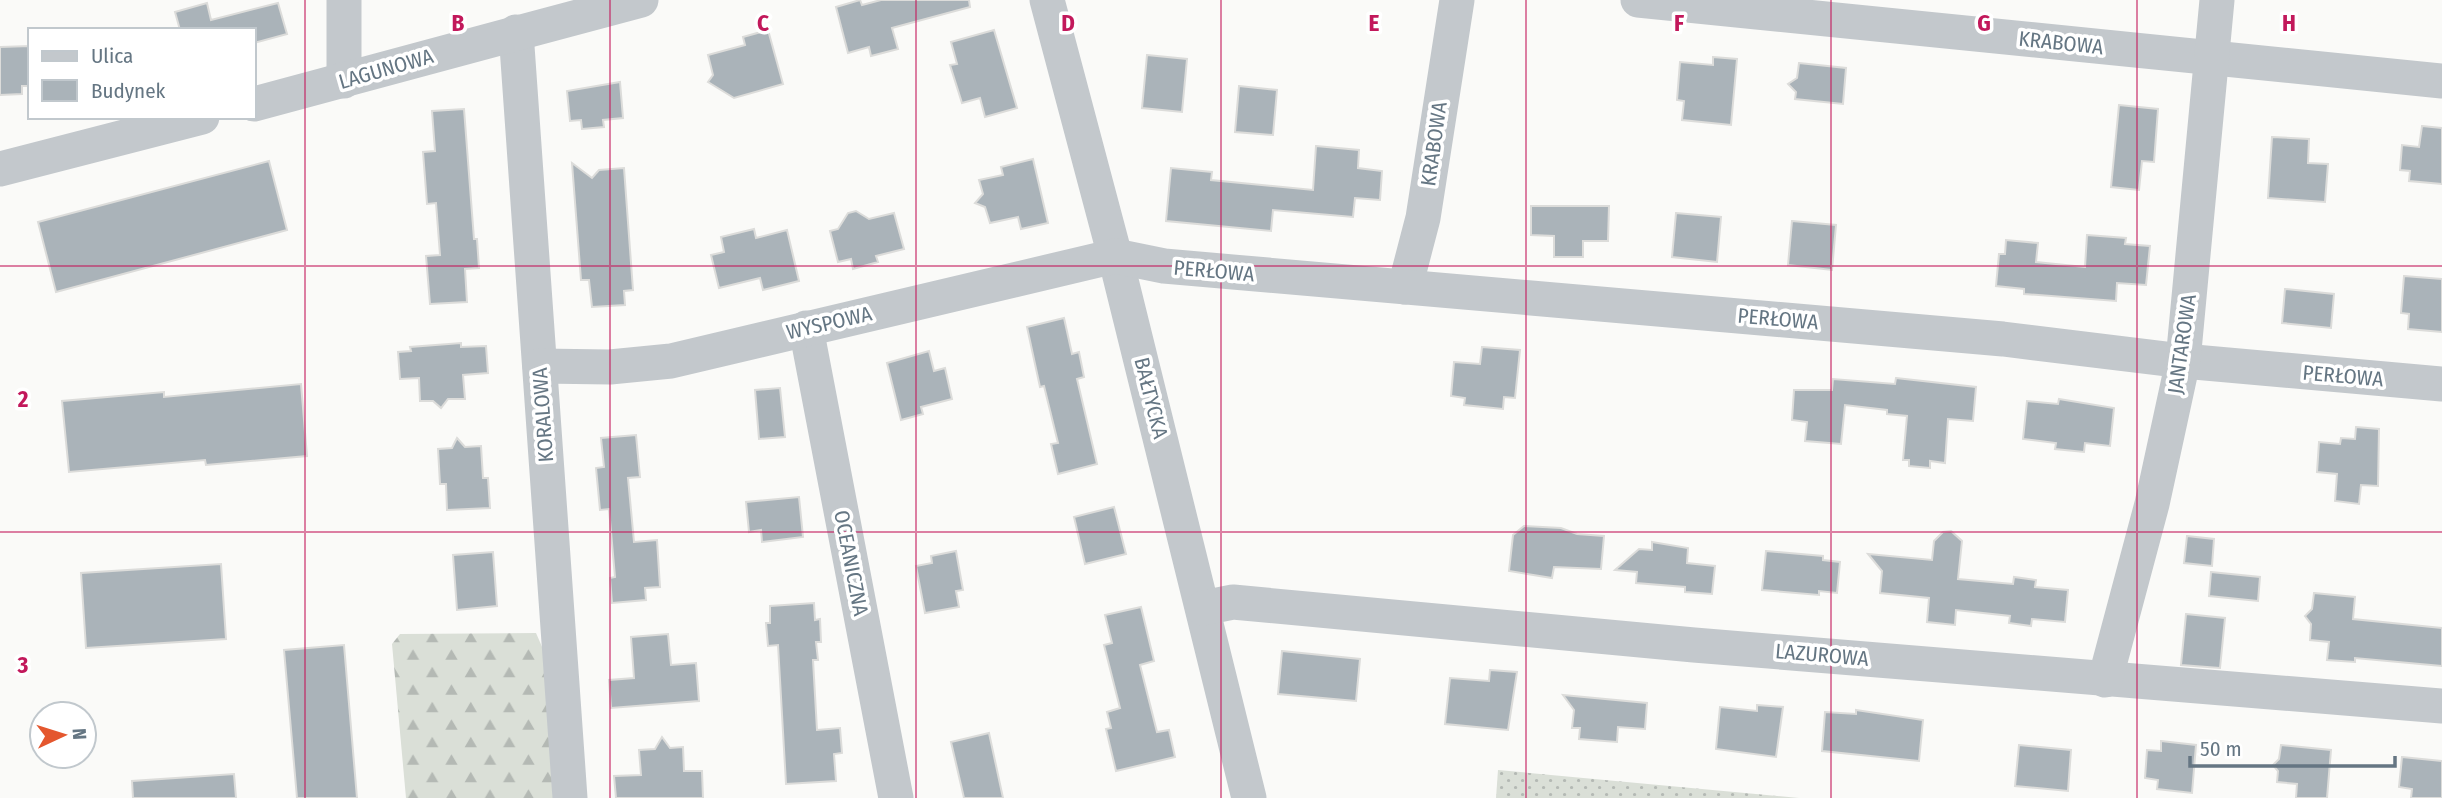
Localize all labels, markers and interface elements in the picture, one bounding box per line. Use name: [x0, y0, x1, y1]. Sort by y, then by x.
text: B: [452, 9, 465, 37]
text: C: [757, 9, 769, 37]
text: D: [1061, 9, 1075, 37]
text: E: [1369, 9, 1380, 37]
text: F: [1674, 9, 1684, 37]
text: G: [1977, 9, 1991, 37]
text: H: [2282, 9, 2296, 37]
street label: KRABOWA: [2017, 26, 2105, 60]
legend: [28, 28, 256, 119]
text: Ulica: [91, 43, 133, 69]
street label: LAGUNOWA: [336, 43, 436, 95]
text: Budynek: [91, 78, 166, 104]
street label: KRABOWA: [1415, 100, 1453, 188]
street label: PERŁOWA: [1173, 255, 1255, 287]
street label: JANTAROWA: [2162, 292, 2202, 396]
street label: WYSPOWA: [784, 301, 874, 345]
street label: PERŁOWA: [1737, 303, 1819, 335]
street label: BAŁTYCKA: [1128, 355, 1174, 441]
street label: PERŁOWA: [2302, 360, 2384, 392]
street label: KORALOWA: [527, 367, 559, 463]
text: 2: [17, 385, 29, 413]
street label: OCEANICZNA: [828, 508, 874, 618]
street label: LAZUROWA: [1774, 638, 1870, 672]
text: 3: [17, 651, 29, 679]
north arrow: [28, 700, 98, 770]
scale bar: [2190, 724, 2395, 768]
text: N: [68, 727, 91, 740]
text: 50 m: [2200, 736, 2242, 762]

